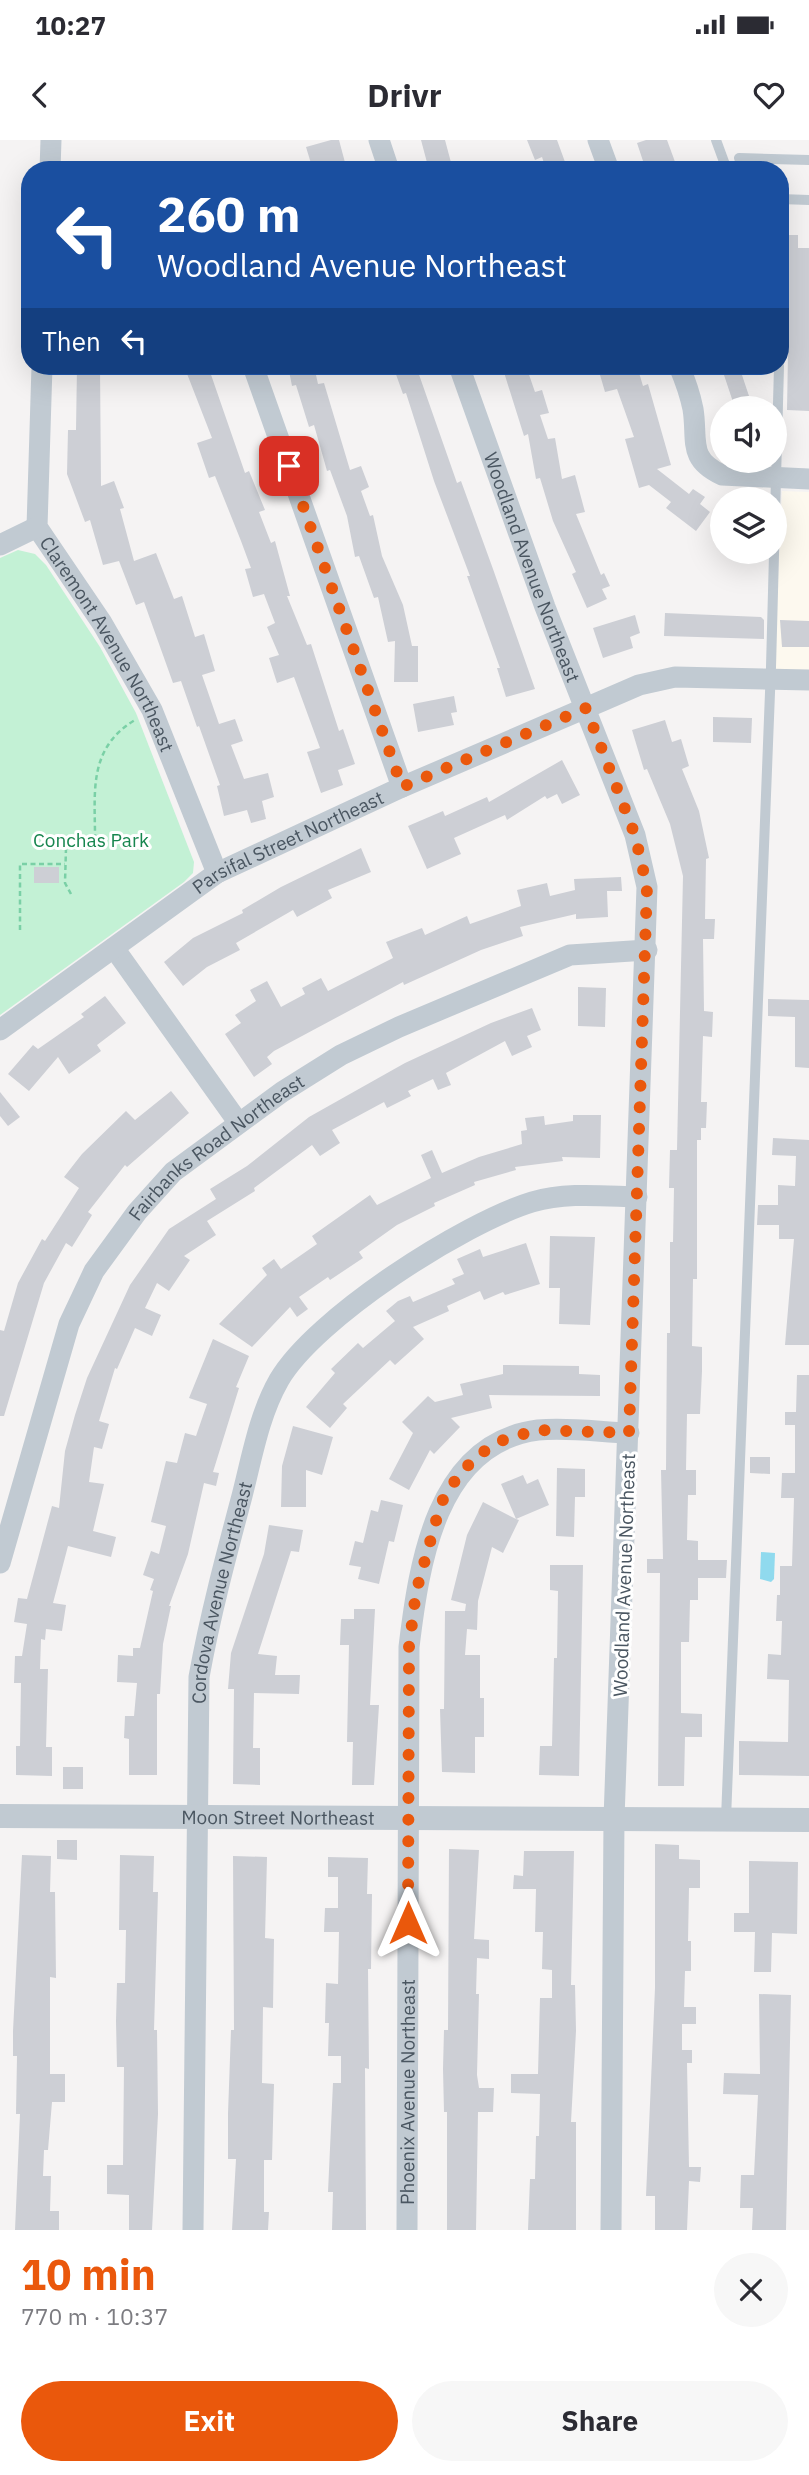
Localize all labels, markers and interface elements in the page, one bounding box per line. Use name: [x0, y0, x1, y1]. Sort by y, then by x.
text: 10:27: [35, 8, 106, 42]
text: Drivr: [367, 74, 442, 116]
icon: back: [21, 76, 59, 114]
icon: heart: [750, 76, 788, 114]
text: 260 m: [157, 182, 301, 245]
icon: left: [42, 189, 133, 280]
text: Woodland Avenue Northeast: [157, 244, 567, 286]
icon: left: [115, 322, 153, 360]
text: Then: [42, 324, 101, 358]
map controls: [710, 396, 787, 564]
button: sound: [710, 396, 787, 473]
pin: [259, 436, 319, 496]
icon: arrive: [270, 447, 308, 485]
street label: Woodland Avenue Northeast: [479, 449, 586, 686]
button: layers: [710, 487, 787, 564]
street label: Claremont Avenue Northeast: [35, 532, 179, 755]
street label: Parsifal Street Northeast: [187, 785, 387, 899]
park label: Conchas Park: [33, 828, 149, 852]
street label: Fairbanks Road Northeast: [123, 1069, 309, 1225]
street label: Woodland Avenue Northeast: [608, 1453, 640, 1697]
street label: Cordova Avenue Northeast: [187, 1479, 257, 1704]
street label: Moon Street Northeast: [181, 1805, 375, 1830]
position arrow: [371, 1886, 445, 1960]
street label: Phoenix Avenue Northeast: [395, 1979, 420, 2205]
text: 10 min: [21, 2247, 156, 2302]
button: close: [714, 2253, 788, 2327]
text: 770 m · 10:37: [21, 2301, 168, 2331]
button: Exit: [21, 2381, 398, 2461]
button: Share: [412, 2381, 788, 2461]

